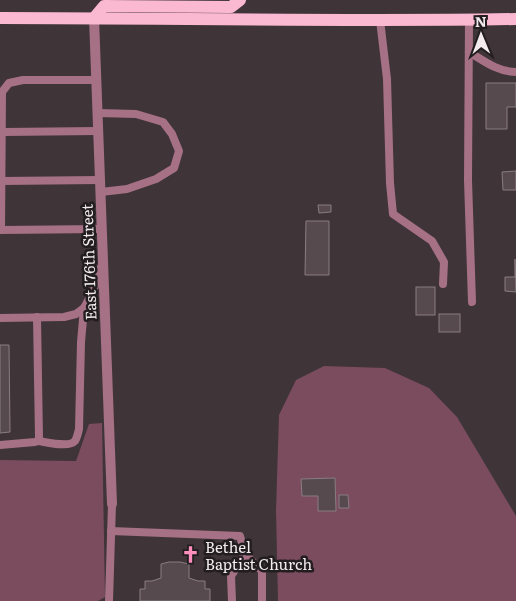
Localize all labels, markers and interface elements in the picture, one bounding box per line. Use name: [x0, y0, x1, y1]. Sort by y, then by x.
north arrow: [456, 10, 506, 60]
text: N: [475, 11, 487, 31]
street label: East 176th Street: [74, 203, 102, 321]
place label: Bethel Baptist Church: [205, 535, 312, 575]
church icon: Bethel Baptist Church: [181, 545, 201, 565]

